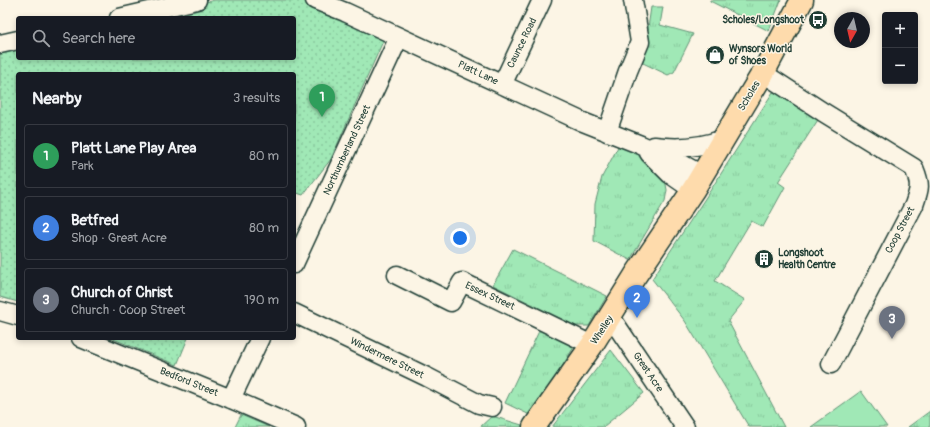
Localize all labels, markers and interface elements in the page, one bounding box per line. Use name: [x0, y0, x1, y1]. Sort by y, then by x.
bus stop icon: Scholes/Longshoot: [807, 9, 829, 31]
north arrow: [834, 12, 870, 48]
map controls: [882, 12, 918, 84]
button: +: [882, 12, 918, 48]
place label: Scholes/Longshoot: [722, 14, 805, 26]
search box: [16, 16, 296, 60]
street label: Caunce Road: [505, 16, 539, 70]
icon: search: [30, 27, 52, 49]
text: Search here: [62, 29, 135, 48]
place label: Wynsors World of Shoes: [728, 43, 792, 67]
shop icon: Wynsors World of Shoes: [704, 44, 726, 66]
button: −: [882, 48, 918, 84]
street label: Platt Lane: [456, 58, 500, 88]
street label: Scholes: [735, 78, 763, 113]
pin: 1: [309, 84, 335, 117]
text: Nearby: [32, 88, 81, 109]
text: 3 results: [233, 90, 280, 106]
street label: Northumberland Street: [321, 102, 374, 197]
text: Platt Lane Play Area: [71, 139, 197, 158]
text: 1: [43, 148, 49, 164]
text: 80 m: [249, 148, 279, 164]
text: Park: [71, 158, 94, 174]
street label: Coop Street: [883, 204, 918, 255]
text: Betfred: [71, 211, 119, 230]
text: 2: [42, 220, 50, 236]
text: 80 m: [249, 220, 279, 236]
your location: [450, 228, 470, 248]
text: Shop · Great Acre: [71, 230, 167, 246]
place label: Longshoot Health Centre: [778, 247, 837, 271]
building icon: Longshoot Health Centre: [753, 248, 775, 270]
street label: Essex Street: [463, 279, 518, 313]
text: Church of Christ: [71, 283, 173, 302]
pin: 2: [624, 285, 650, 318]
text: 3: [42, 292, 50, 308]
text: 190 m: [244, 292, 279, 308]
text: Church · Coop Street: [71, 302, 185, 318]
pin: 3: [879, 306, 905, 339]
street label: Whelley: [588, 313, 616, 347]
street label: Windermere Street: [348, 335, 427, 382]
street label: Great Acre: [630, 350, 666, 394]
street label: Bedford Street: [158, 365, 221, 400]

